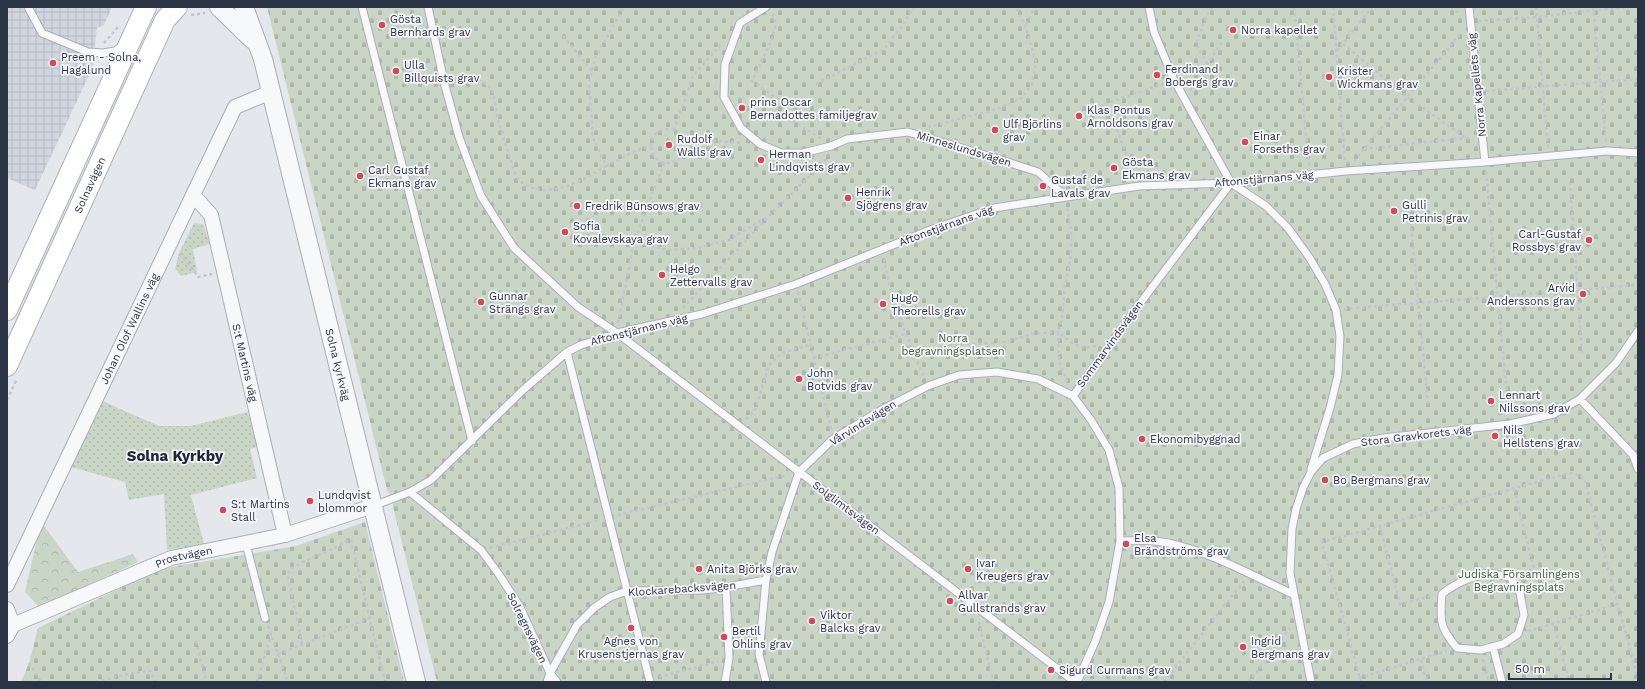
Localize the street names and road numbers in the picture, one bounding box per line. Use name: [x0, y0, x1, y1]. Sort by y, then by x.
street label: Norra Kapellets väg: [1465, 32, 1489, 137]
street label: Minneslundsvägen: [915, 128, 1013, 170]
street label: Solnavägen: [71, 155, 108, 215]
street label: Aftonstjärnans väg: [1214, 168, 1314, 190]
street label: Aftonstjärnans väg: [897, 203, 995, 249]
street label: Johan Olof Wallins väg: [97, 271, 161, 386]
street label: Sommarvindsvägen: [1074, 298, 1146, 390]
street label: Aftonstjärnans väg: [589, 312, 689, 348]
street label: S:t Martins väg: [230, 322, 260, 403]
street label: Solna kyrkväg: [323, 327, 353, 402]
street label: Vårvindsvägen: [827, 397, 899, 449]
street label: Stora Gravkorets väg: [1360, 423, 1472, 449]
street label: Solglimtsvägen: [810, 479, 882, 537]
street label: Prostvägen: [153, 543, 214, 570]
street label: Klockarebacksvägen: [628, 579, 736, 599]
street label: Solregnsvägen: [504, 591, 550, 665]

